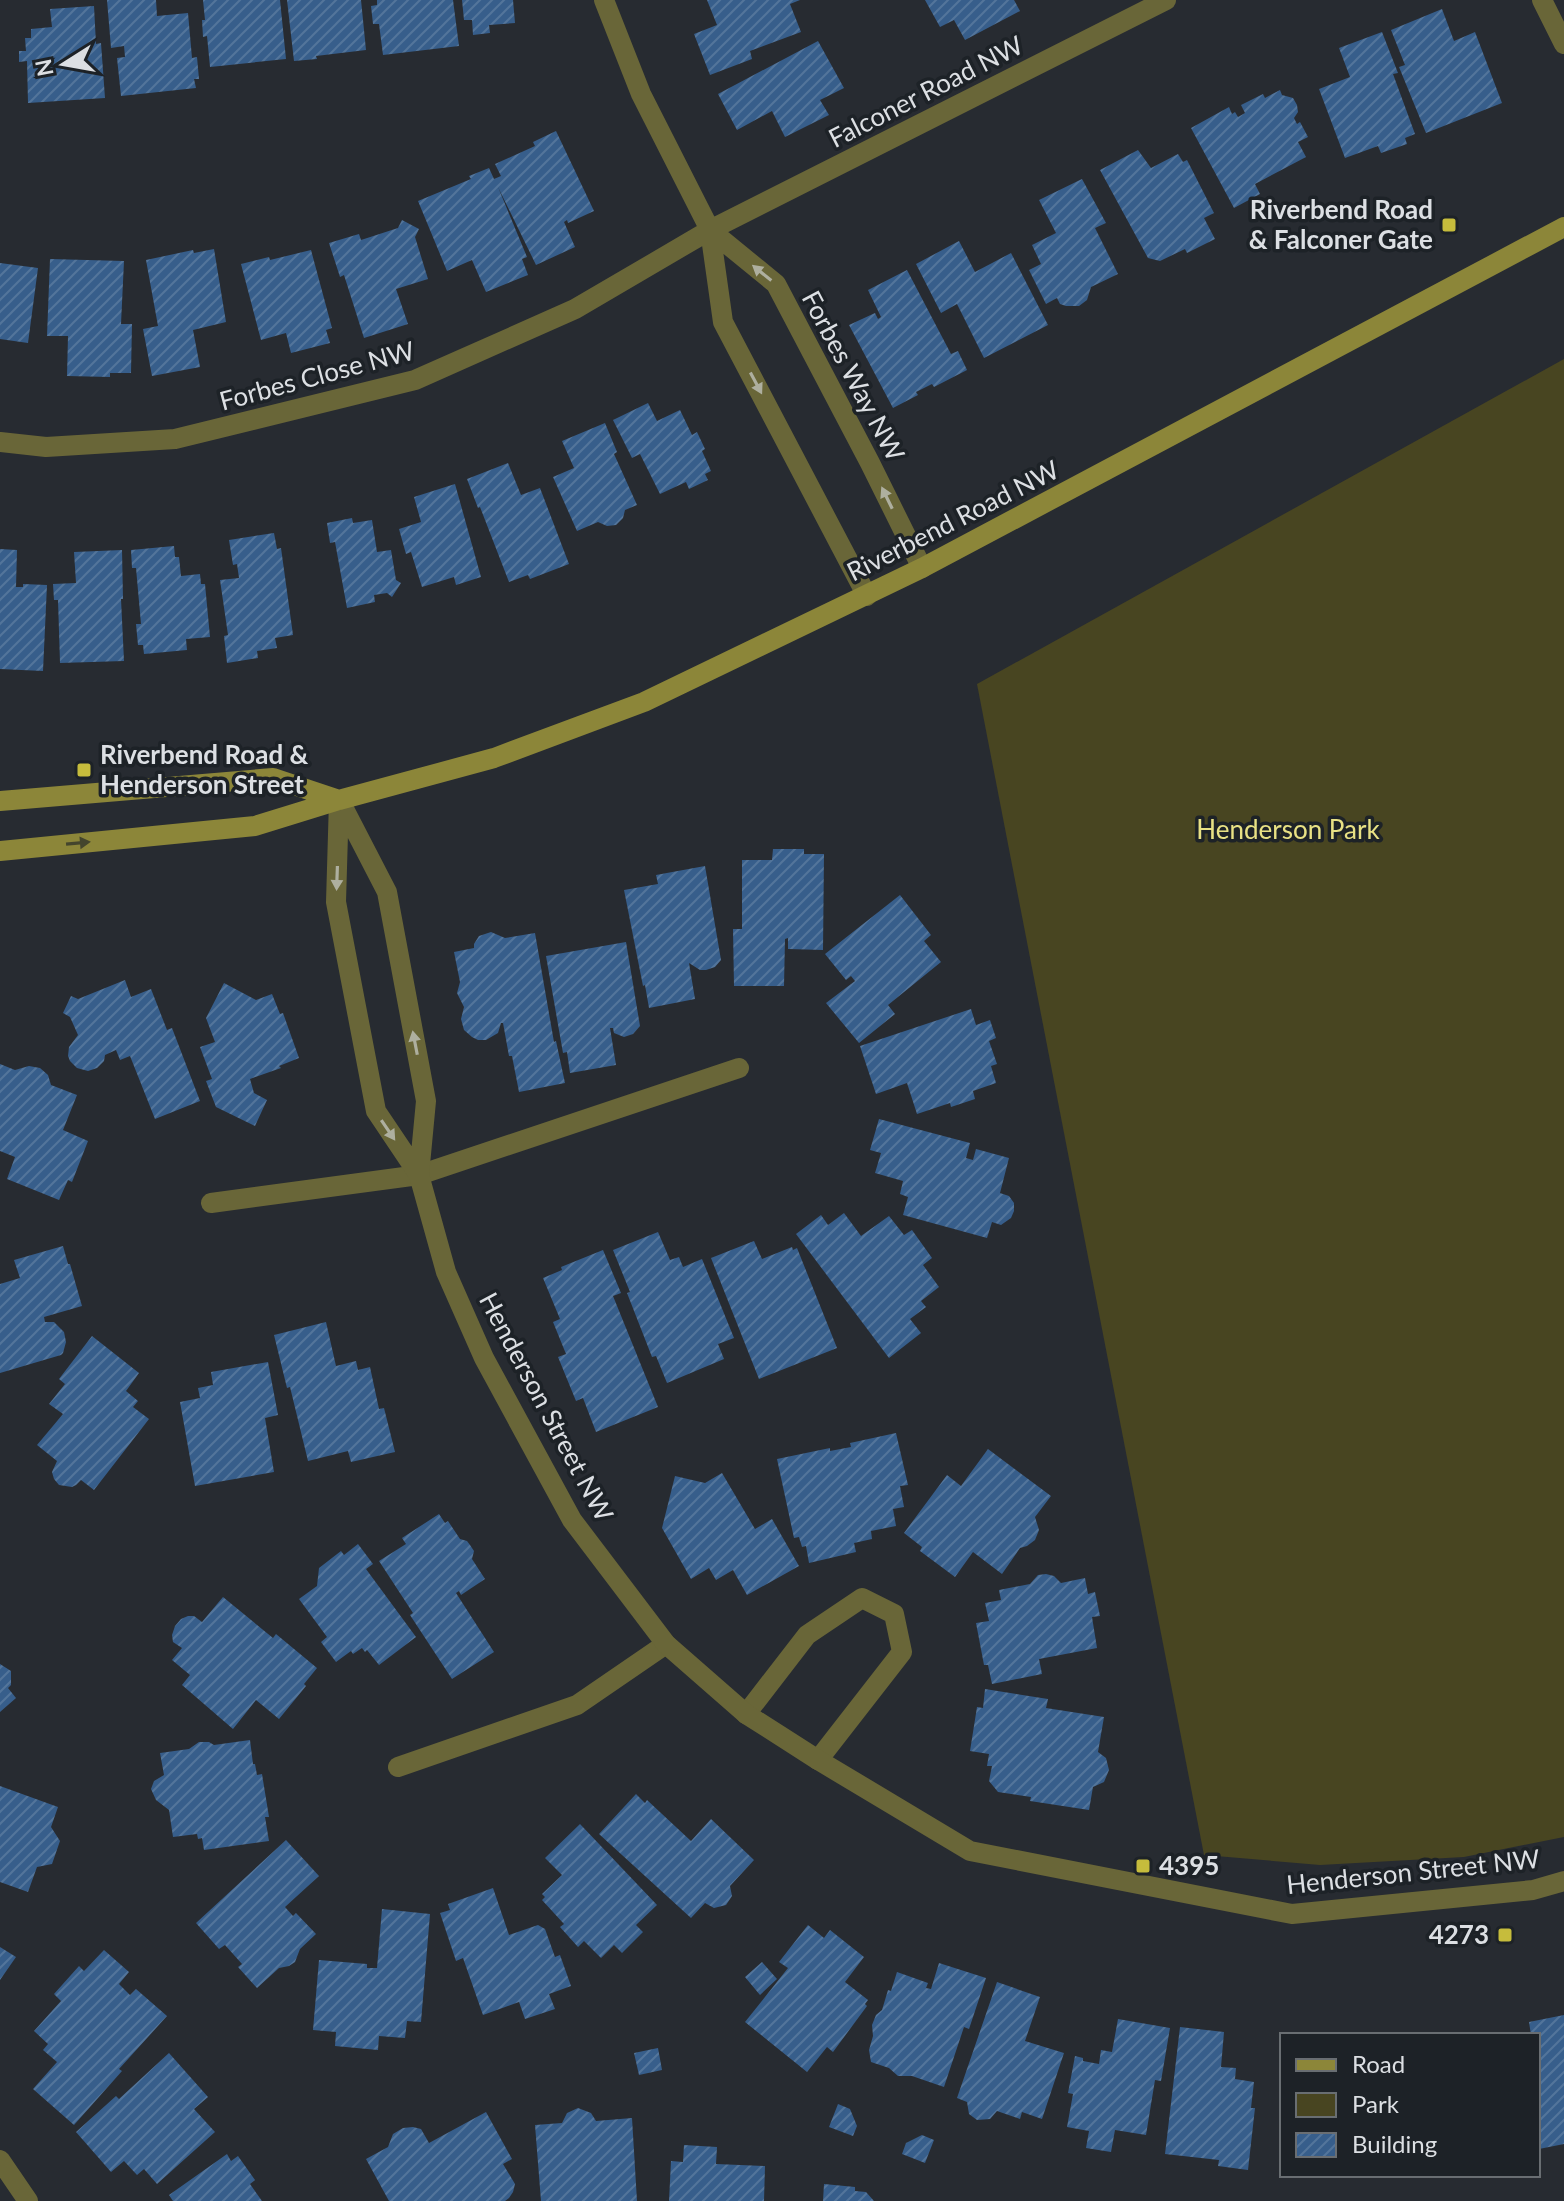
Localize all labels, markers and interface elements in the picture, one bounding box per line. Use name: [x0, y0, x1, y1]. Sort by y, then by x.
north arrow: [24, 24, 104, 104]
street label: Falconer Road NW: [823, 28, 1028, 154]
text: N: [29, 57, 59, 79]
place label: Riverbend Road & Falconer Gate: [1249, 193, 1433, 255]
marker: Riverbend Road & Falconer Gate: [1440, 216, 1458, 234]
one-way arrow: [751, 264, 772, 281]
street label: Forbes Way NW: [796, 285, 912, 466]
street label: Forbes Close NW: [216, 334, 418, 416]
one-way arrow: [749, 372, 762, 395]
street label: Riverbend Road NW: [841, 453, 1064, 587]
one-way arrow: [880, 487, 894, 510]
place label: Riverbend Road & Henderson Street: [100, 738, 308, 800]
marker: Riverbend Road & Henderson Street: [75, 761, 93, 779]
park label: Henderson Park: [1196, 813, 1380, 845]
one-way arrow: [66, 837, 91, 850]
one-way arrow: [331, 866, 344, 891]
one-way arrow: [409, 1030, 421, 1055]
one-way arrow: [381, 1119, 395, 1141]
street label: Henderson Street NW: [473, 1287, 621, 1526]
street label: Henderson Street NW: [1285, 1842, 1541, 1900]
place label: 4395: [1159, 1849, 1219, 1881]
marker: 4395: [1134, 1857, 1152, 1875]
place label: 4273: [1429, 1918, 1489, 1950]
marker: 4273: [1496, 1926, 1514, 1944]
legend: [1280, 2033, 1540, 2177]
text: Road: [1352, 2049, 1405, 2078]
text: Park: [1352, 2089, 1400, 2118]
text: Building: [1352, 2129, 1437, 2158]

